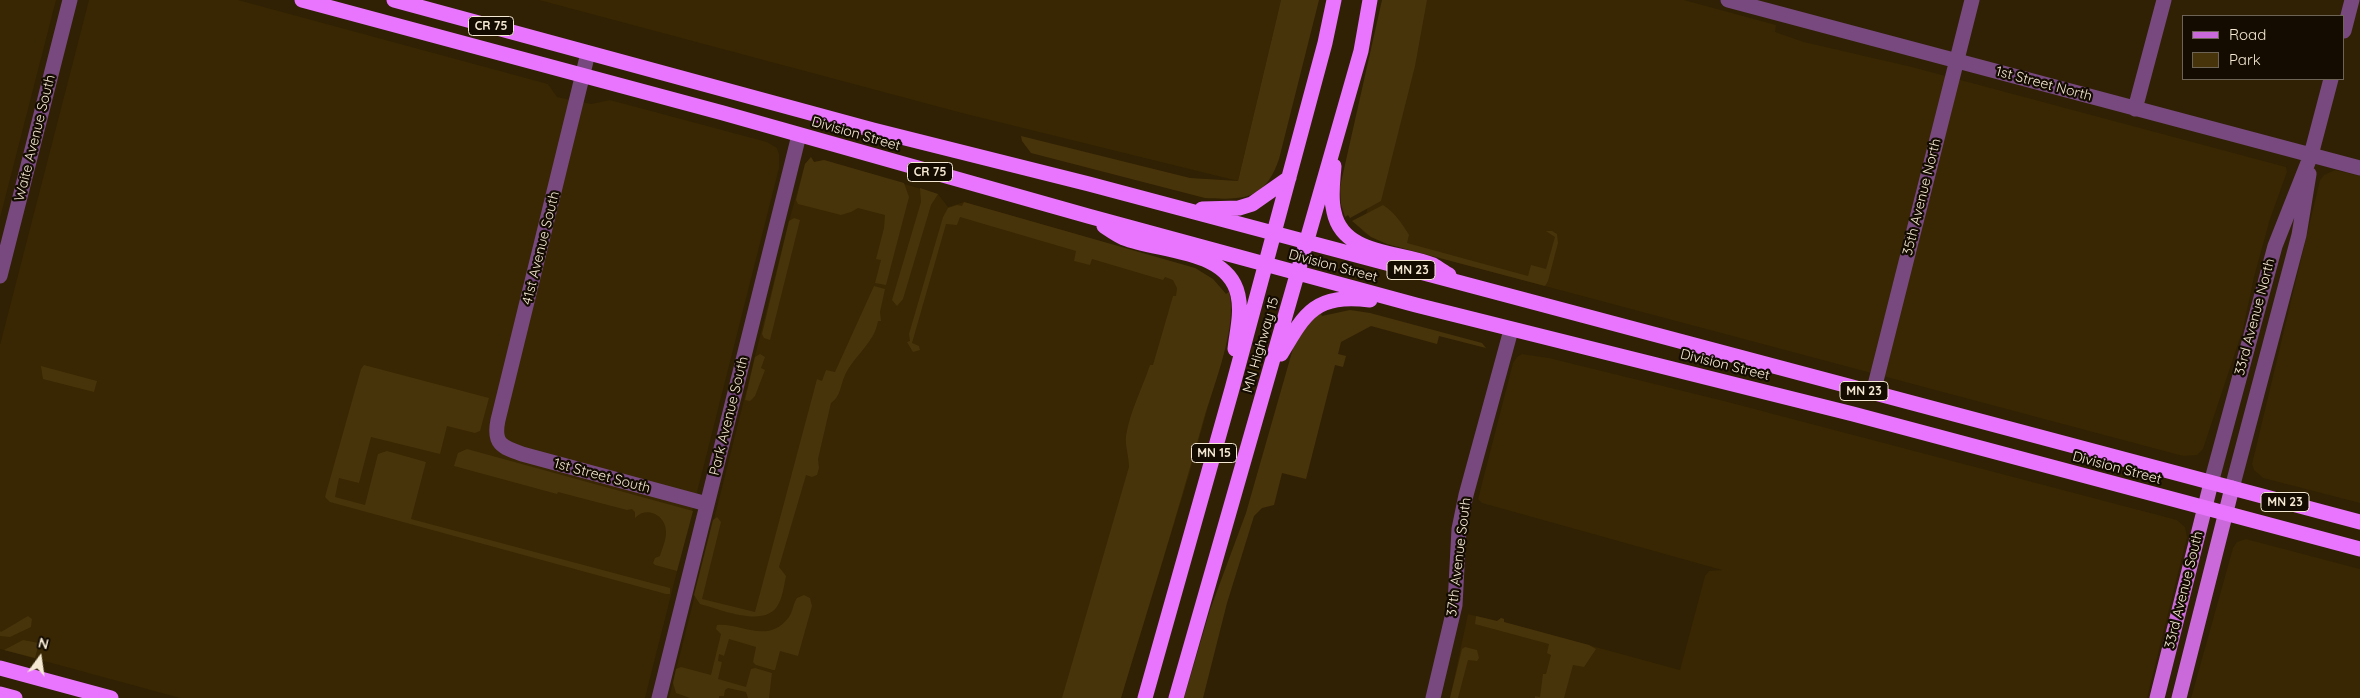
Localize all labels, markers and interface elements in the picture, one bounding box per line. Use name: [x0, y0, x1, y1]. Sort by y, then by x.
legend: [2182, 15, 2345, 80]
road number: CR 75: [468, 16, 514, 36]
text: Road: [2229, 25, 2266, 44]
text: Park: [2229, 50, 2261, 69]
street label: 1st Street North: [1994, 63, 2094, 105]
street label: Waite Avenue South: [11, 73, 59, 203]
street label: Division Street: [810, 113, 902, 155]
street label: 35th Avenue North: [1899, 137, 1945, 257]
road number: CR 75: [908, 162, 952, 182]
street label: 41st Avenue South: [519, 190, 563, 306]
street label: Division Street: [1287, 246, 1379, 286]
street label: 33rd Avenue North: [2231, 257, 2279, 377]
road number: MN 23: [1387, 260, 1435, 280]
street label: MN Highway 15: [1239, 295, 1283, 395]
street label: Division Street: [1679, 346, 1771, 384]
street label: Park Avenue South: [706, 355, 752, 477]
road number: MN 23: [1840, 382, 1888, 401]
road number: MN 15: [1192, 443, 1236, 462]
street label: Division Street: [2071, 448, 2163, 488]
street label: 1st Street South: [552, 455, 652, 497]
road number: MN 23: [2261, 492, 2309, 512]
street label: 37th Avenue South: [1443, 497, 1475, 617]
street label: 33rd Avenue South: [2161, 529, 2207, 651]
north arrow: [15, 633, 65, 683]
text: N: [36, 633, 51, 653]

